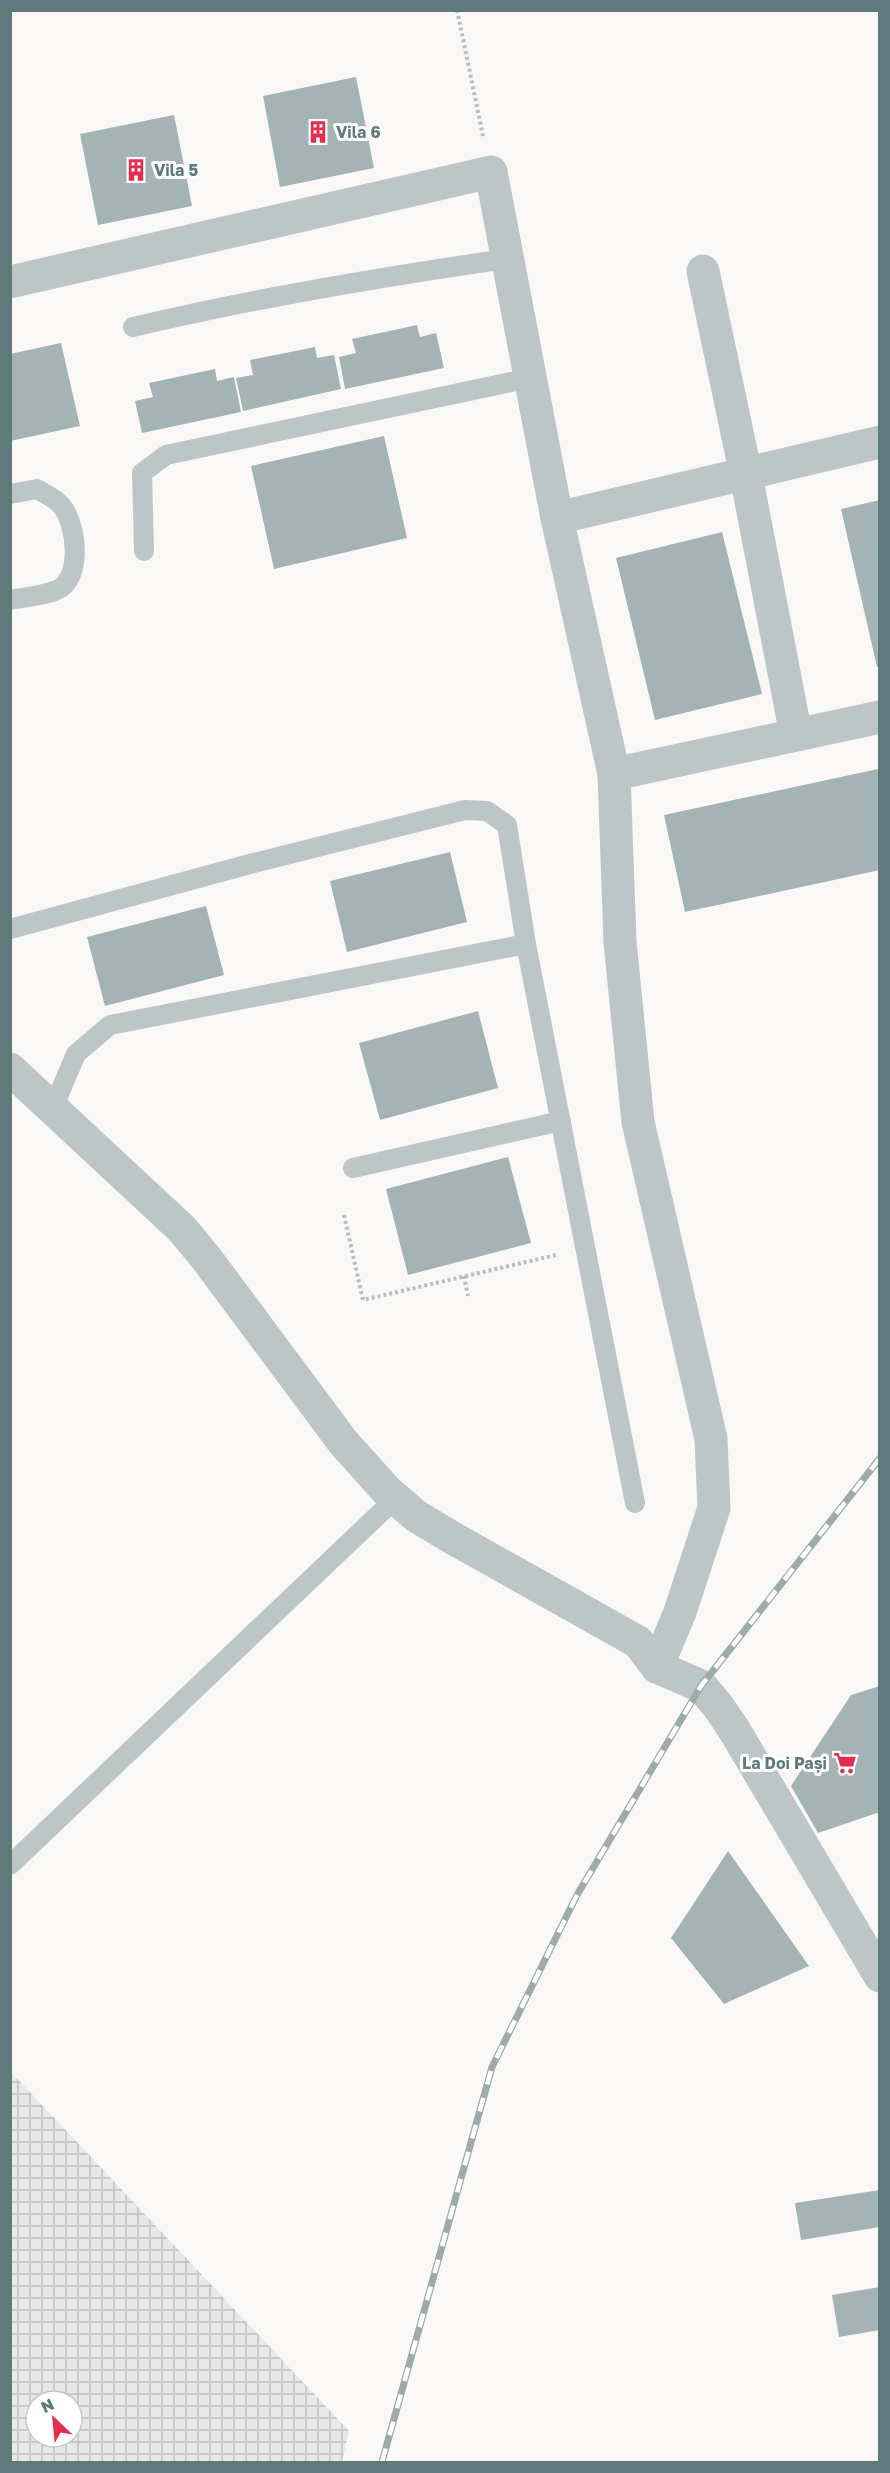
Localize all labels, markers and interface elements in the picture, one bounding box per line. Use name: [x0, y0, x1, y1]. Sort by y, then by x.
building icon: Vila 6: [305, 119, 331, 145]
place label: Vila 6: [336, 122, 381, 142]
building icon: Vila 5: [123, 157, 149, 183]
place label: Vila 5: [154, 160, 198, 180]
supermarket icon: La Doi Pași: [832, 1750, 858, 1776]
place label: La Doi Pași: [742, 1753, 827, 1773]
north arrow: [24, 2389, 84, 2449]
text: N: [38, 2394, 57, 2417]

